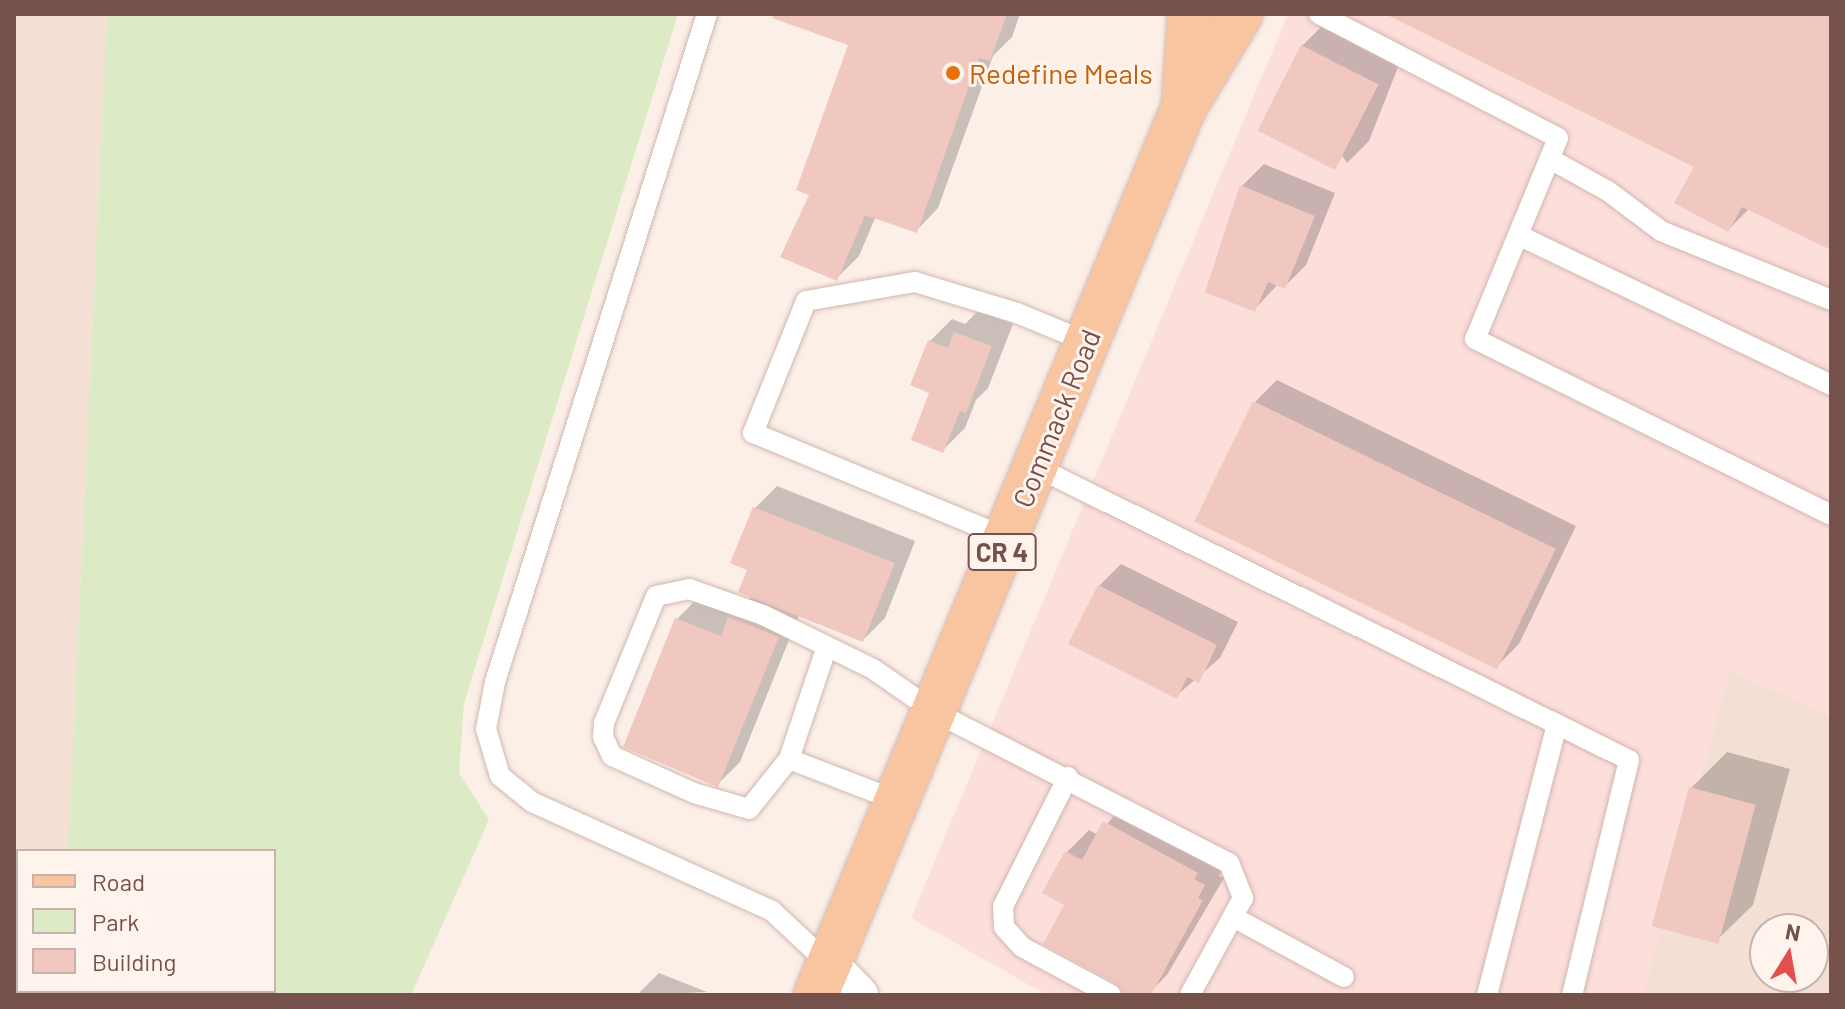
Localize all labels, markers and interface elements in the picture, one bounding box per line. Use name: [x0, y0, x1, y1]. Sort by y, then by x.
place label: Redefine Meals: [969, 56, 1153, 90]
marker: Redefine Meals: [944, 64, 962, 82]
street label: Commack Road: [1005, 324, 1107, 512]
road number: CR 4: [966, 530, 1038, 574]
legend: [16, 849, 276, 993]
text: Road: [92, 867, 145, 896]
text: Park: [92, 907, 139, 936]
north arrow: [1749, 913, 1829, 993]
text: N: [1784, 917, 1803, 946]
text: Building: [92, 947, 176, 976]

